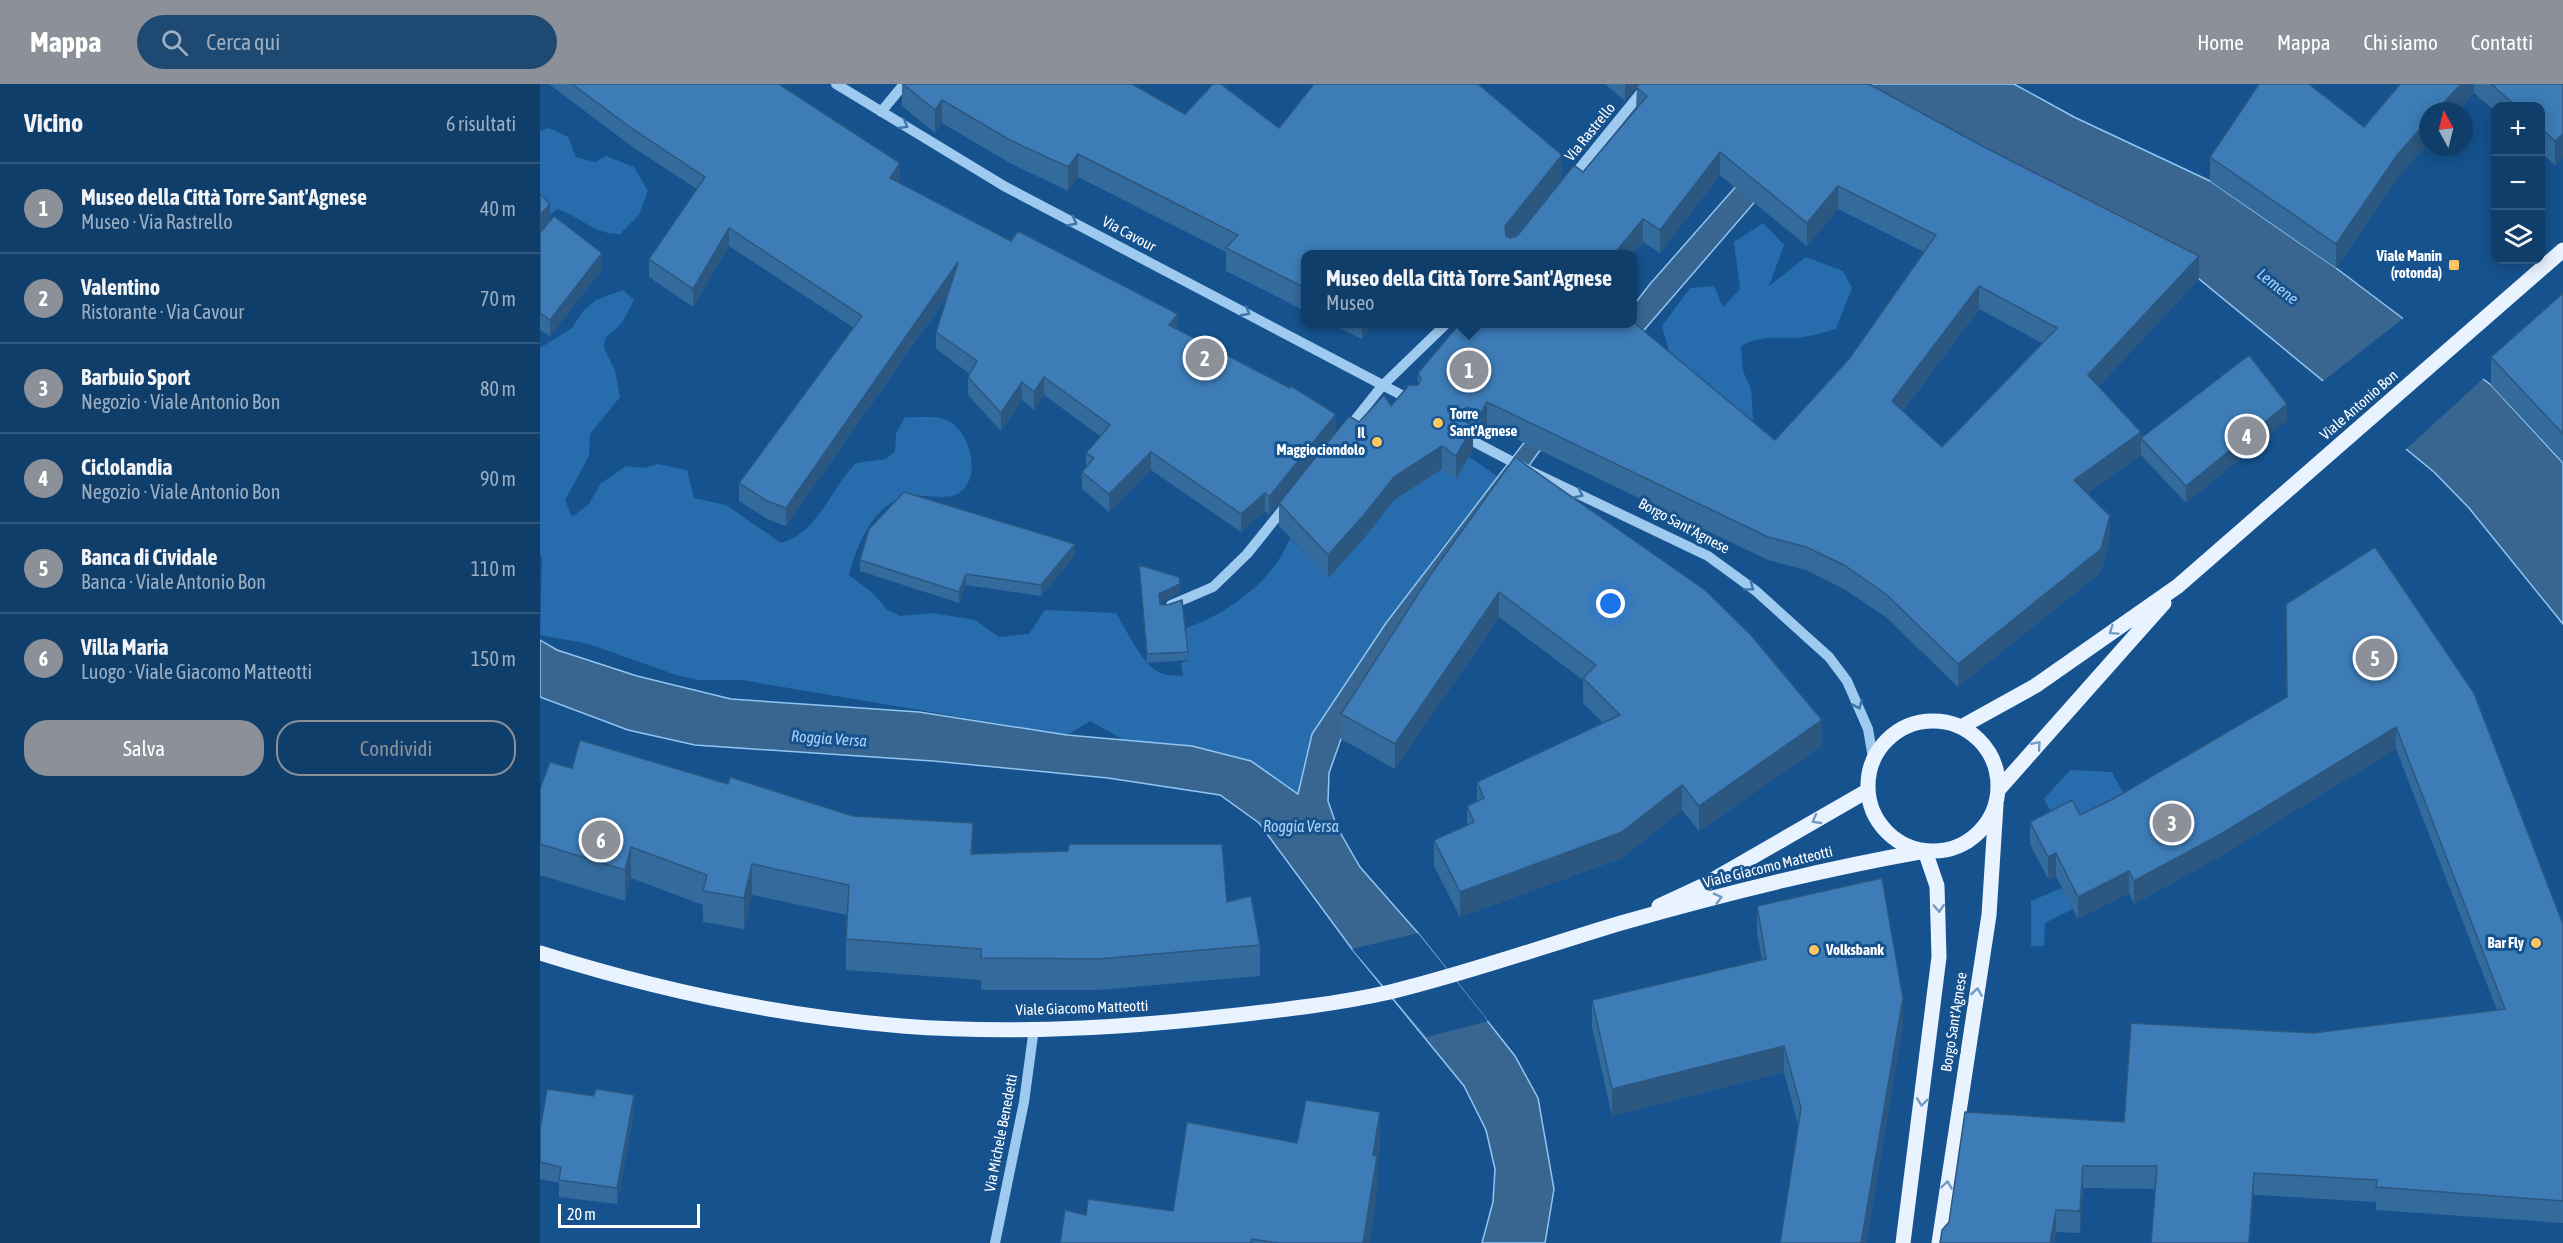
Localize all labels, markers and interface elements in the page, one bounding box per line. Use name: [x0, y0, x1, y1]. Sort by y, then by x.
search box: [137, 15, 557, 69]
text: Mappa: [30, 26, 101, 58]
icon: search: [158, 26, 191, 59]
text: Cerca qui: [206, 29, 280, 55]
text: Home: [2197, 30, 2244, 54]
text: Mappa: [2277, 30, 2330, 54]
text: Chi siamo: [2363, 30, 2438, 54]
text: Contatti: [2471, 30, 2533, 54]
street label: Via Rastrello: [1561, 99, 1618, 164]
north arrow: [2419, 102, 2473, 156]
map controls: [2491, 102, 2545, 264]
button: +: [2491, 102, 2545, 156]
text: Vicino: [24, 108, 83, 138]
text: 6 risultati: [446, 112, 516, 135]
one-way arrow: [898, 118, 908, 130]
button: −: [2491, 156, 2545, 210]
text: Museo della Città Torre Sant'Agnese: [81, 184, 367, 210]
text: 1: [39, 197, 48, 220]
text: 40 m: [480, 197, 516, 220]
text: Museo · Via Rastrello: [81, 210, 233, 233]
button: layers: [2491, 210, 2545, 264]
street label: Via Cavour: [1100, 212, 1159, 255]
one-way arrow: [1067, 215, 1077, 226]
place label: Viale Manin (rotonda): [2376, 247, 2442, 281]
popup: [1301, 250, 1637, 328]
marker: Viale Manin (rotonda): [2447, 258, 2461, 272]
water label: Lemene: [2254, 264, 2302, 308]
text: Museo della Città Torre Sant'Agnese: [1326, 265, 1612, 291]
text: Valentino: [81, 274, 160, 300]
text: 2: [39, 287, 48, 310]
text: 70 m: [480, 287, 516, 310]
text: Museo: [1326, 291, 1375, 314]
text: Ristorante · Via Cavour: [81, 300, 244, 323]
one-way arrow: [1240, 305, 1250, 316]
pin: 2: [1186, 336, 1224, 380]
pin: 1: [1450, 348, 1488, 392]
text: Barbuio Sport: [81, 364, 190, 390]
street label: Viale Antonio Bon: [2316, 366, 2401, 443]
text: 3: [39, 377, 48, 400]
text: 80 m: [480, 377, 516, 400]
text: Negozio · Viale Antonio Bon: [81, 390, 280, 413]
place label: Torre Sant'Agnese: [1450, 405, 1518, 439]
pin: 4: [2228, 414, 2266, 458]
marker: Torre Sant'Agnese: [1431, 416, 1445, 430]
place label: Il Maggiociondolo: [1277, 424, 1366, 458]
marker: Il Maggiociondolo: [1370, 435, 1384, 449]
text: Ciclolandia: [81, 454, 173, 480]
text: 4: [39, 467, 48, 490]
text: 90 m: [480, 467, 516, 490]
text: Negozio · Viale Antonio Bon: [81, 480, 280, 503]
one-way arrow: [1573, 487, 1584, 499]
street label: Borgo Sant'Agnese: [1636, 494, 1733, 557]
text: Banca di Cividale: [81, 544, 218, 570]
text: 5: [39, 557, 48, 580]
text: 110 m: [471, 557, 516, 580]
text: Banca · Viale Antonio Bon: [81, 570, 266, 593]
one-way arrow: [1744, 579, 1755, 590]
your location: [1596, 589, 1625, 618]
one-way arrow: [2109, 624, 2120, 635]
text: Villa Maria: [81, 634, 169, 660]
pin: 5: [2356, 636, 2394, 680]
text: 6: [39, 647, 48, 670]
text: 150 m: [471, 647, 516, 670]
text: Luogo · Viale Giacomo Matteotti: [81, 660, 312, 683]
one-way arrow: [1850, 699, 1862, 710]
button: Salva: [24, 720, 264, 776]
button: Condividi: [276, 720, 516, 776]
water label: Roggia Versa: [790, 726, 868, 751]
one-way arrow: [2030, 741, 2041, 752]
pin: 3: [2152, 800, 2192, 846]
one-way arrow: [1812, 813, 1822, 824]
water label: Roggia Versa: [1263, 817, 1340, 836]
pin: 6: [582, 818, 620, 862]
street label: Viale Giacomo Matteotti: [1701, 842, 1834, 891]
one-way arrow: [1712, 893, 1722, 905]
one-way arrow: [1932, 903, 1945, 912]
place label: Bar Fly: [2487, 934, 2525, 951]
marker: Bar Fly: [2529, 936, 2543, 950]
place label: Volksbank: [1825, 941, 1884, 958]
marker: Volksbank: [1807, 943, 1821, 957]
street label: Borgo Sant'Agnese: [1937, 971, 1970, 1073]
one-way arrow: [1971, 988, 1983, 997]
street label: Viale Giacomo Matteotti: [1015, 997, 1149, 1018]
street label: Via Michele Benedetti: [981, 1073, 1020, 1193]
one-way arrow: [1916, 1097, 1929, 1106]
one-way arrow: [1941, 1181, 1953, 1190]
scale bar: [558, 1201, 700, 1228]
text: 20 m: [567, 1205, 596, 1223]

